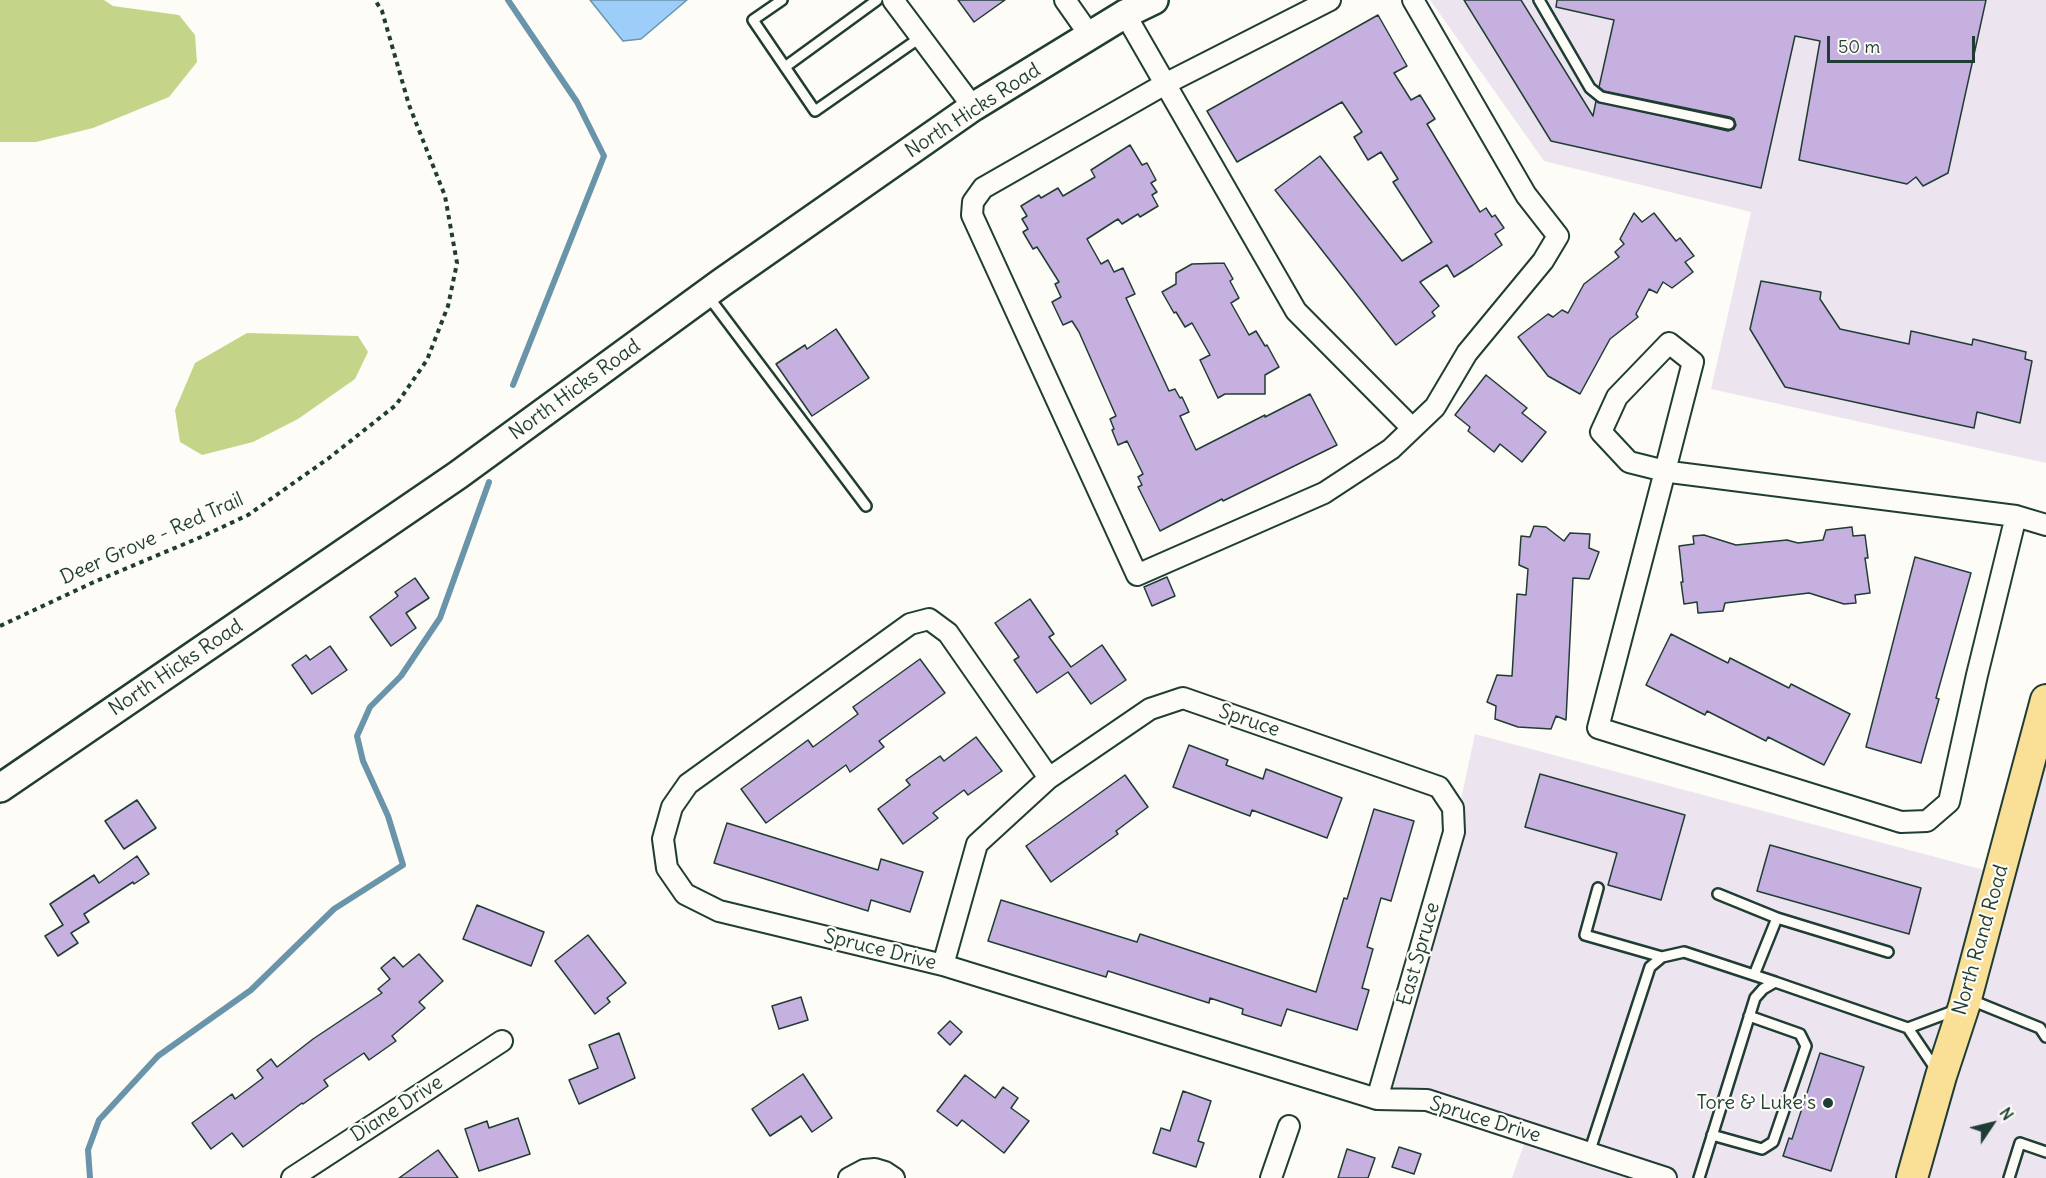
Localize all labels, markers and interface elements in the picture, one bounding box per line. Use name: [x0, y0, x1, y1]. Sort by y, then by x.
scale bar: [1830, 24, 1978, 62]
text: 50 m: [1838, 35, 1880, 58]
street label: North Hicks Road: [901, 58, 1045, 164]
street label: North Hicks Road: [505, 334, 645, 446]
street label: Deer Grove - Red Trail: [57, 488, 247, 590]
street label: North Hicks Road: [105, 614, 247, 722]
street label: Spruce: [1215, 699, 1283, 743]
street label: North Rand Road: [1948, 862, 2014, 1018]
street label: East Spruce: [1393, 900, 1445, 1008]
street label: Spruce Drive: [821, 924, 939, 976]
street label: Diane Drive: [347, 1070, 447, 1148]
place label: Tore & Luke's: [1696, 1091, 1816, 1115]
street label: Spruce Drive: [1427, 1092, 1543, 1148]
north arrow: [1962, 1094, 2022, 1154]
marker: Tore & Luke's: [1821, 1096, 1835, 1110]
text: N: [1995, 1103, 2018, 1124]

